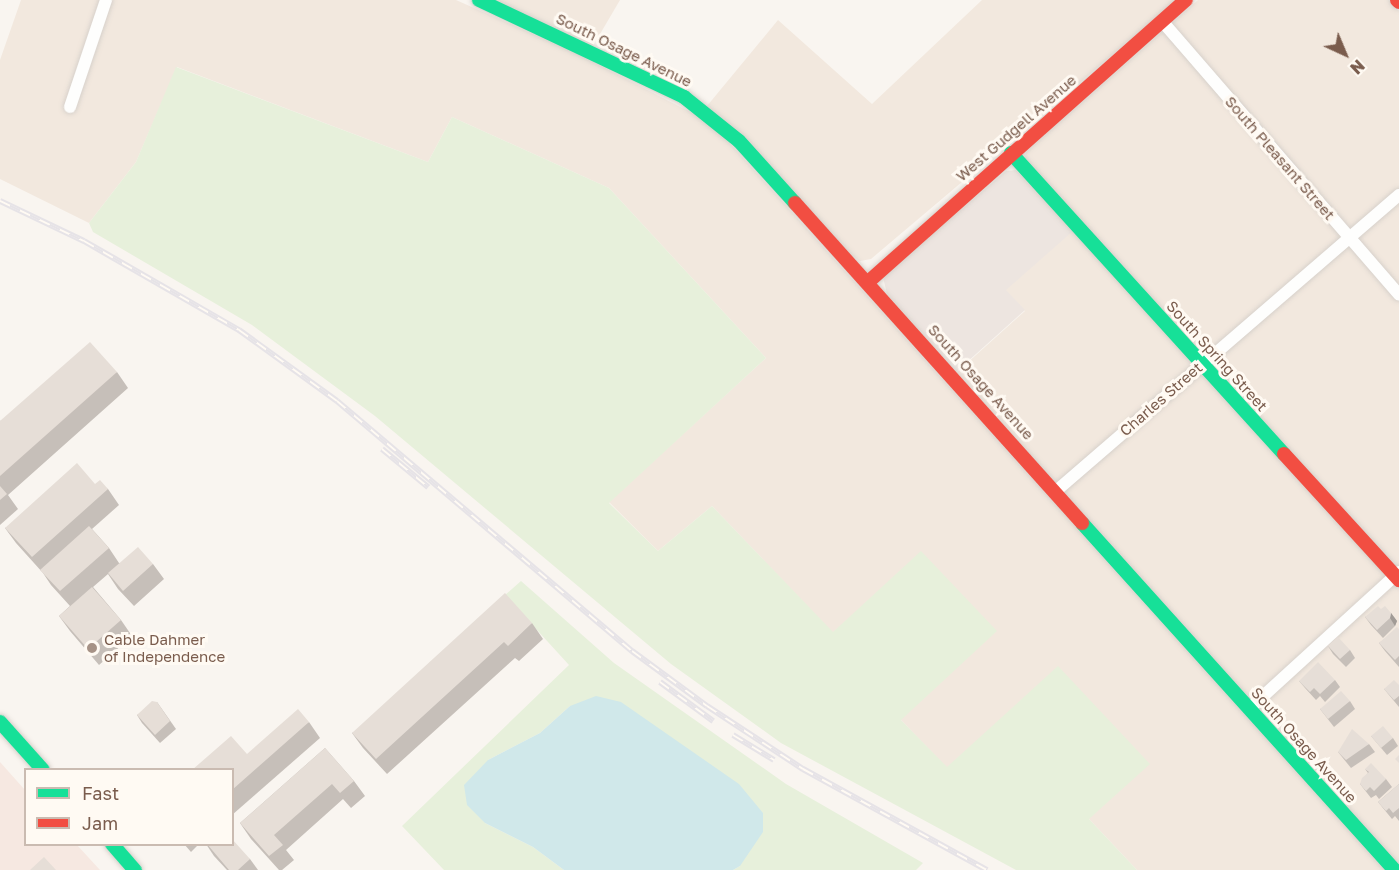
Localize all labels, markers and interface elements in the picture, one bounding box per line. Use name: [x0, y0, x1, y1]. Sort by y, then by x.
street label: South Osage Avenue: [553, 9, 695, 91]
north arrow: [1315, 24, 1375, 84]
text: N: [1346, 56, 1369, 78]
street label: West Gudgell Avenue: [952, 71, 1080, 185]
street label: South Pleasant Street: [1221, 92, 1339, 224]
street label: South Spring Street: [1163, 297, 1271, 415]
street label: South Osage Avenue: [925, 321, 1037, 443]
street label: Charles Street: [1116, 358, 1206, 440]
place label: Cable Dahmer of Independence: [104, 630, 225, 665]
marker: Cable Dahmer of Independence: [85, 641, 99, 655]
street label: South Osage Avenue: [1248, 684, 1360, 806]
legend: [24, 768, 234, 846]
text: Fast: [82, 782, 119, 804]
text: Jam: [82, 812, 118, 834]

